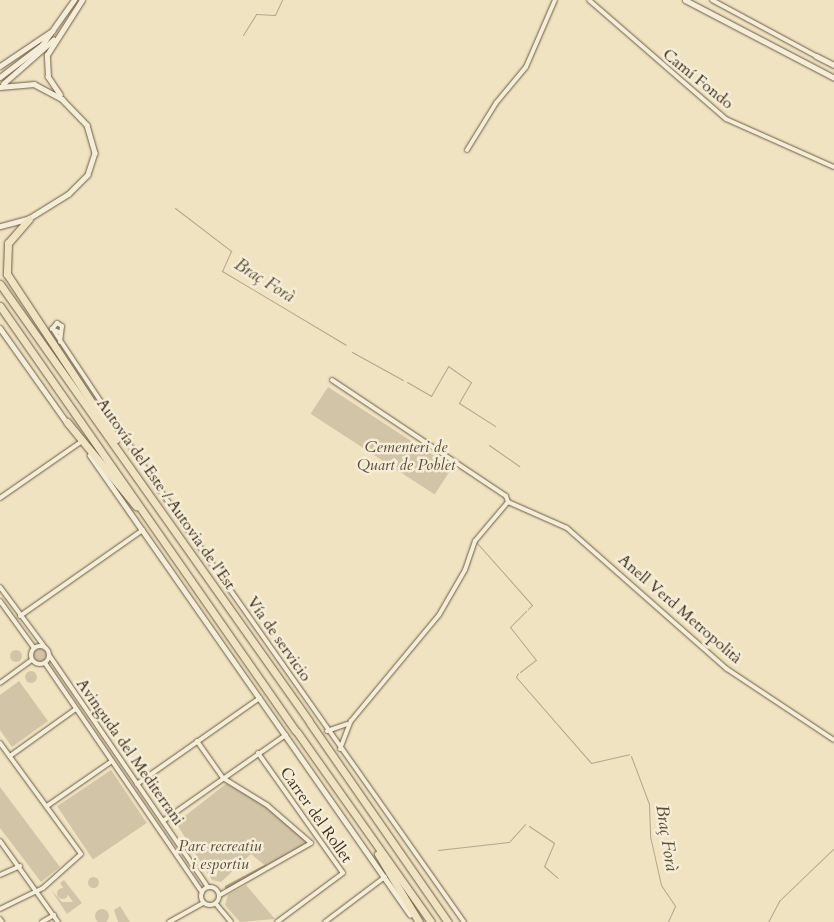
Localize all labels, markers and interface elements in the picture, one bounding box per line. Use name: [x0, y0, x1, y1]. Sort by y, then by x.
street label: Camí Fondo: [659, 45, 737, 113]
water label: Braç Forà: [230, 254, 298, 308]
street label: Autovía del Este / Autovia de l'Est: [92, 395, 240, 593]
park label: Cementeri de Quart de Poblet: [357, 437, 455, 475]
street label: Anell Verd Metropolità: [614, 550, 746, 668]
street label: Vía de servicio: [243, 593, 315, 685]
street label: Avinguda del Mediterrani: [72, 675, 188, 829]
street label: Carrer del Rollet: [276, 763, 356, 867]
water label: Braç Forà: [650, 803, 682, 873]
park label: Parc recreatiu i esportiu: [178, 836, 262, 874]

